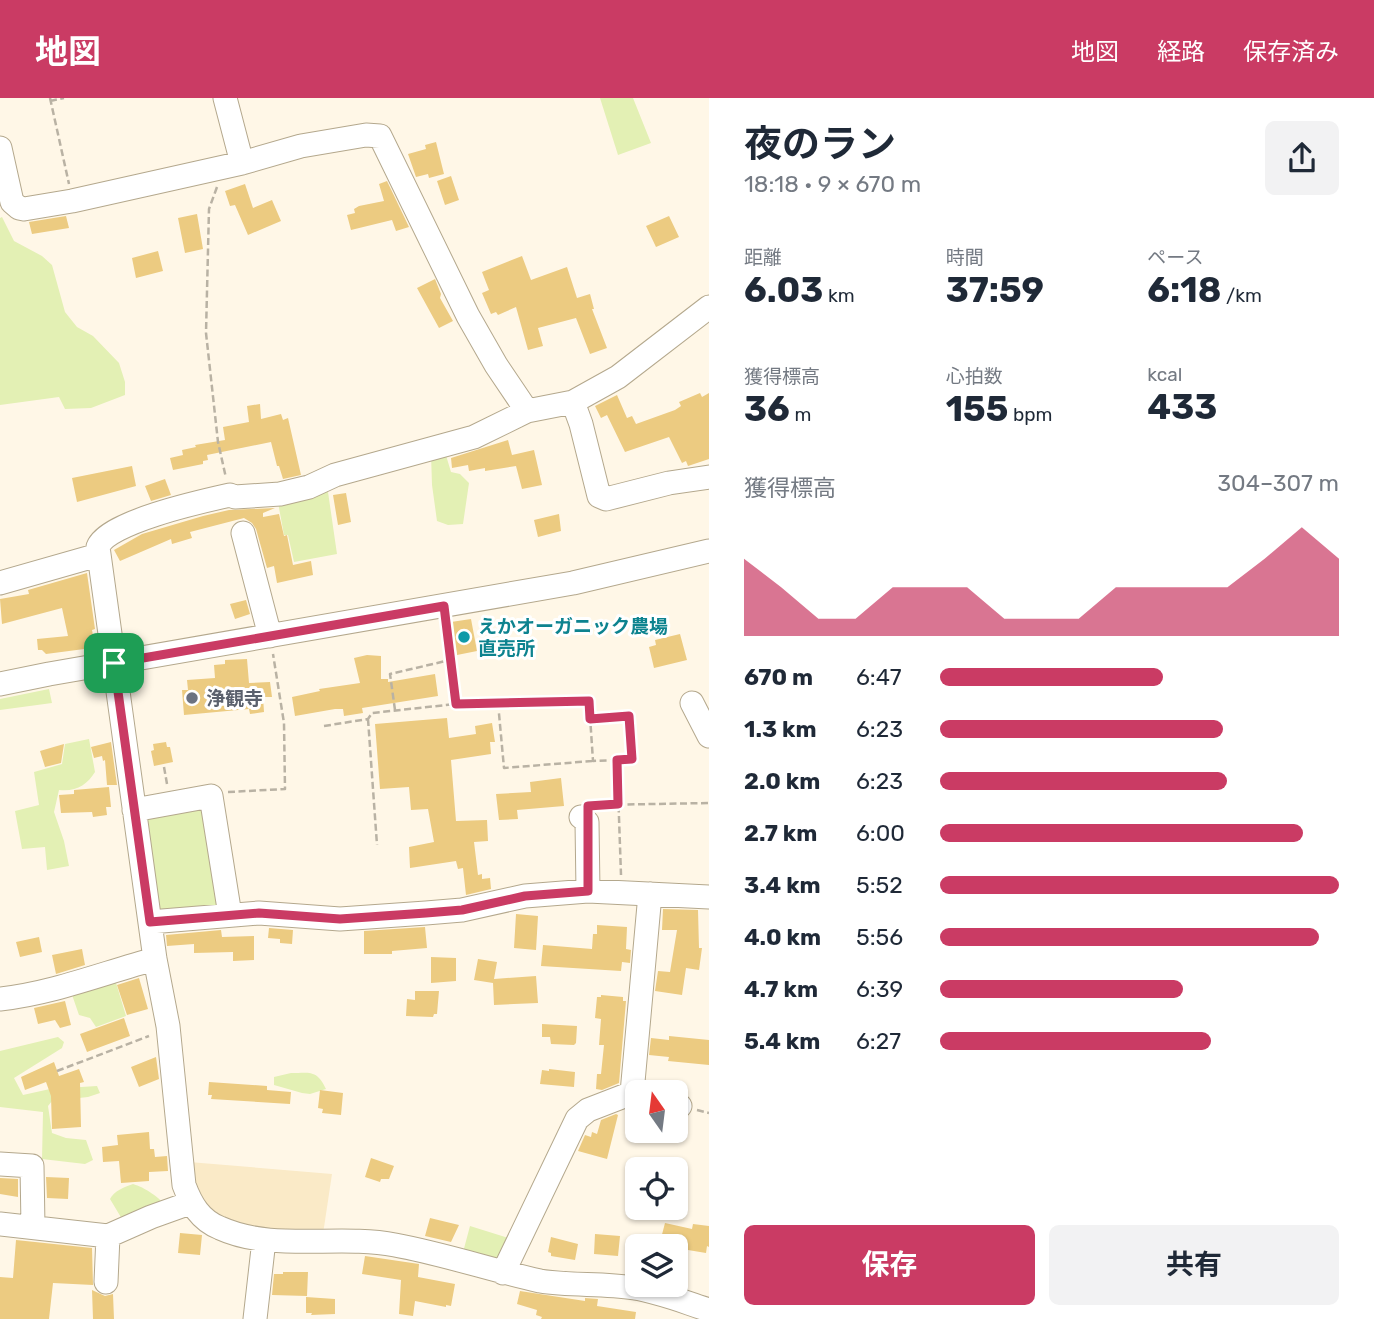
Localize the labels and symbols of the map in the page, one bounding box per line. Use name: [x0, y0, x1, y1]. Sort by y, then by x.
place label: えかオーガニック農場 直売所: [478, 615, 668, 660]
marker: えかオーガニック農場 直売所: [456, 629, 472, 645]
pin: [84, 633, 144, 693]
place label: 浄観寺: [206, 687, 263, 710]
marker: 浄観寺: [184, 690, 200, 706]
north arrow: [625, 1080, 688, 1143]

